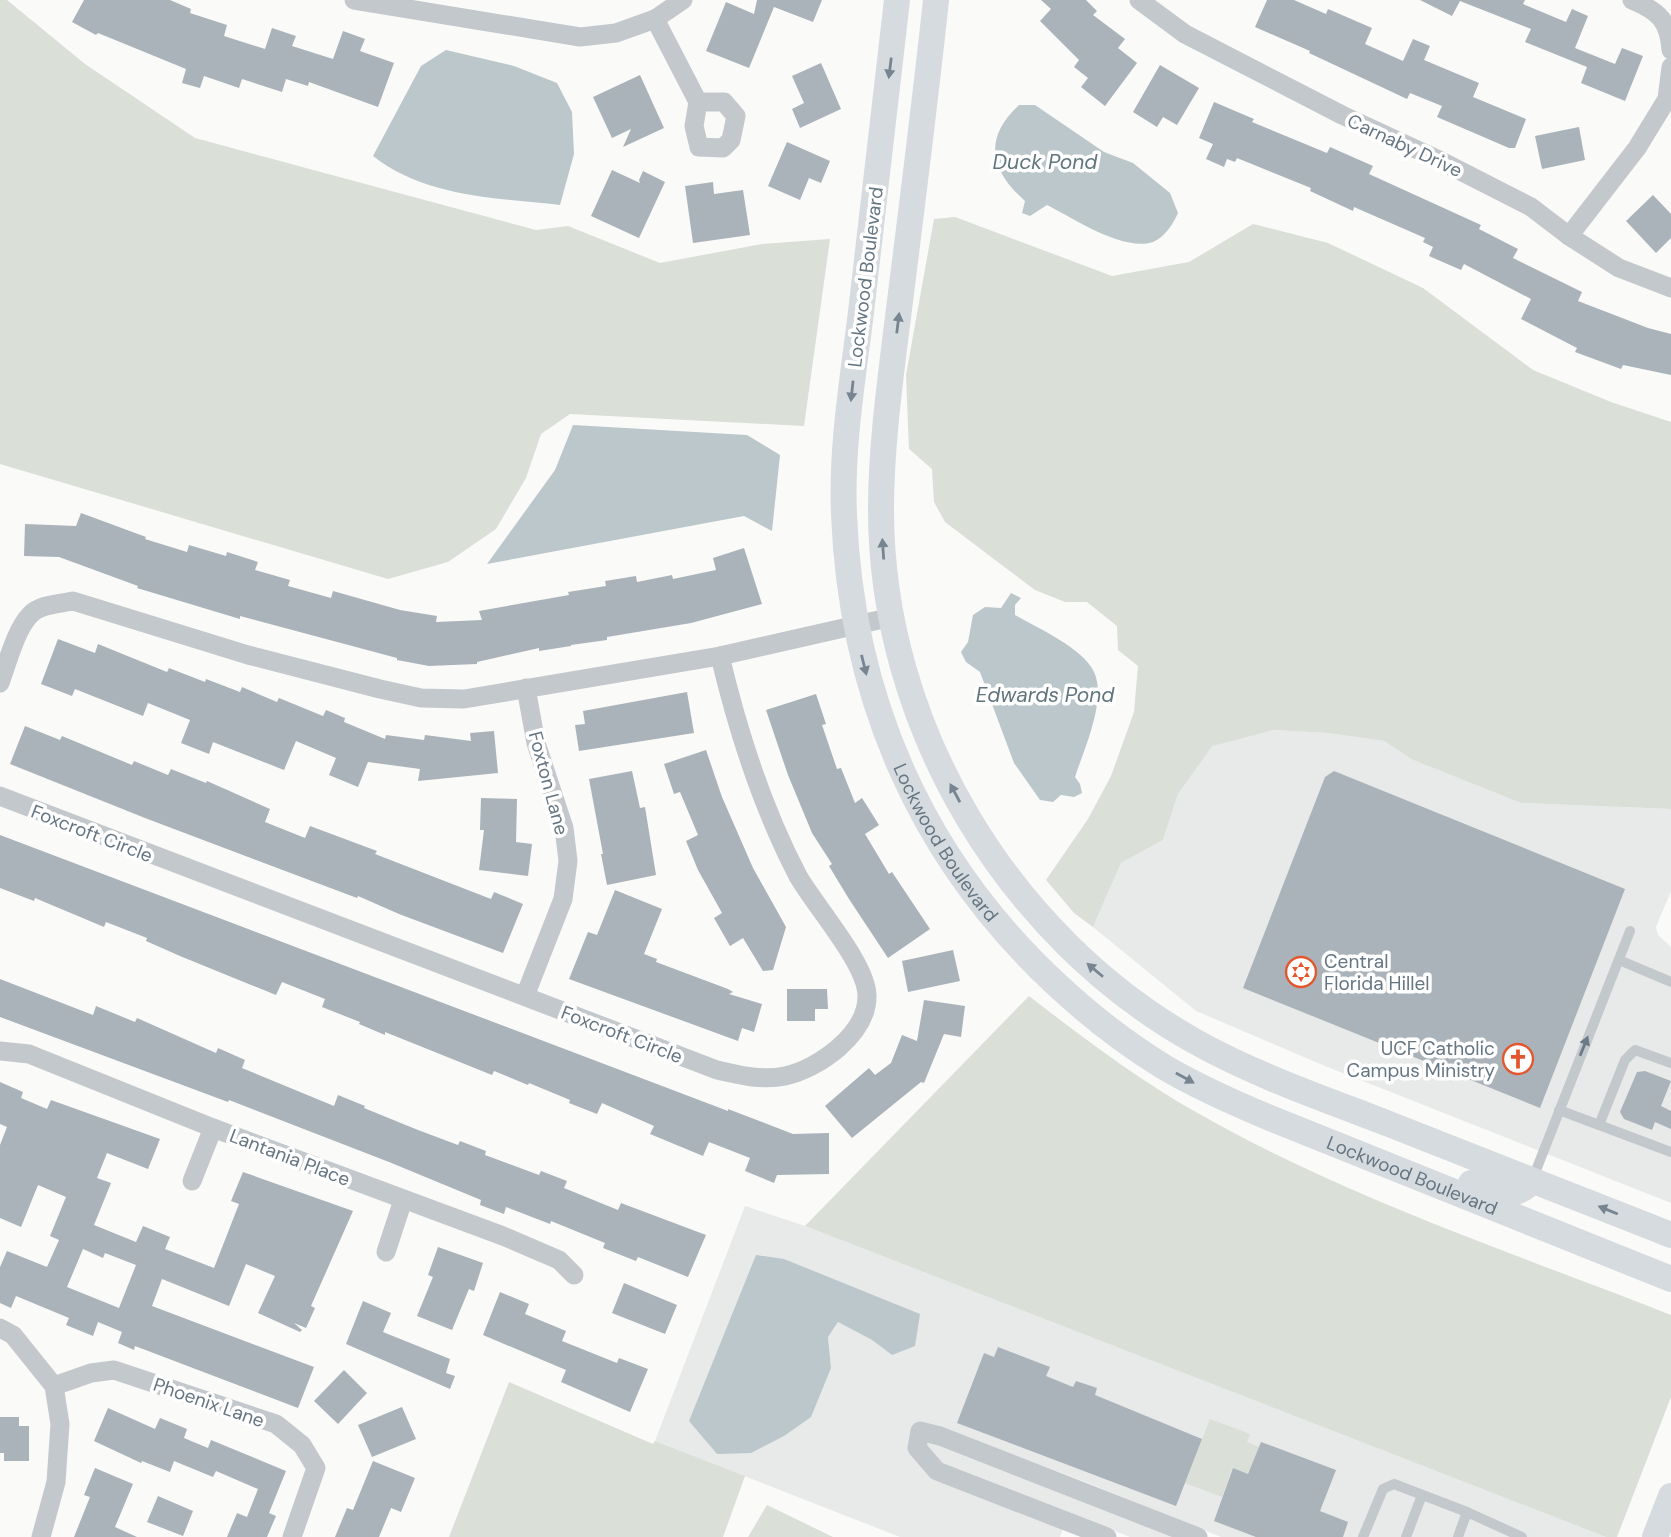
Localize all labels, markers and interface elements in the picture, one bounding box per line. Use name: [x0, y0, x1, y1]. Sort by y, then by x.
one-way arrow: [884, 57, 895, 79]
street label: Carnaby Drive: [1343, 108, 1466, 183]
water label: Duck Pond: [993, 148, 1098, 176]
street label: Lockwood Boulevard: [842, 185, 889, 369]
one-way arrow: [892, 311, 903, 333]
one-way arrow: [846, 380, 857, 402]
one-way arrow: [877, 538, 888, 560]
one-way arrow: [859, 655, 870, 677]
water label: Edwards Pond: [976, 681, 1115, 709]
street label: Foxton Lane: [523, 728, 574, 838]
street label: Lockwood Boulevard: [887, 760, 1004, 927]
one-way arrow: [949, 783, 960, 803]
street label: Foxcroft Circle: [28, 799, 156, 868]
place label: Central Florida Hillel: [1324, 949, 1430, 996]
synagogue icon: Central Florida Hillel: [1284, 955, 1318, 989]
one-way arrow: [1087, 963, 1104, 978]
street label: Foxcroft Circle: [558, 1000, 686, 1069]
place label: UCF Catholic Campus Ministry: [1347, 1036, 1495, 1083]
one-way arrow: [1579, 1036, 1590, 1057]
church icon: UCF Catholic Campus Ministry: [1501, 1042, 1535, 1076]
one-way arrow: [1175, 1072, 1195, 1084]
street label: Lantania Place: [226, 1123, 354, 1192]
street label: Lockwood Boulevard: [1323, 1130, 1501, 1221]
one-way arrow: [1597, 1205, 1618, 1216]
street label: Phoenix Lane: [150, 1372, 268, 1433]

